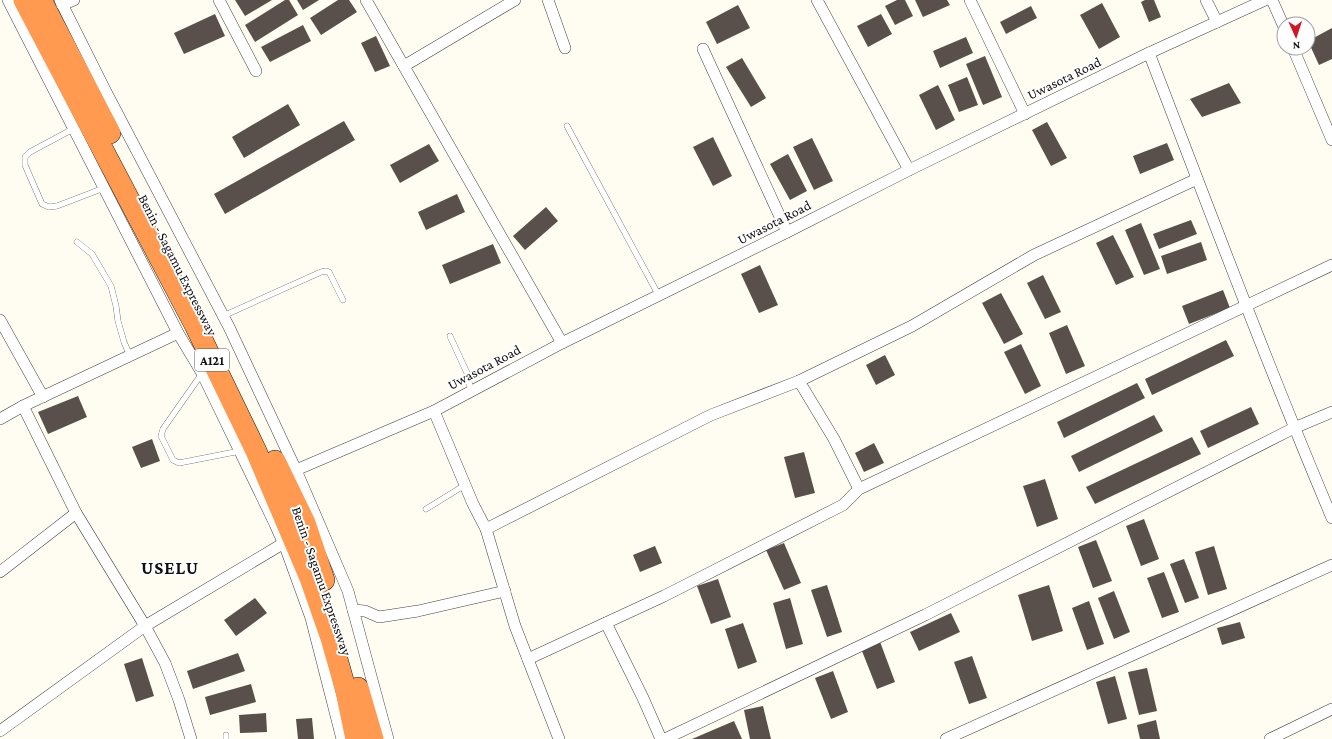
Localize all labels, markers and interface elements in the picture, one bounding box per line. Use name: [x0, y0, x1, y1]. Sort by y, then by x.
north arrow: [1276, 16, 1316, 56]
text: N: [1292, 40, 1301, 52]
street label: Uwasota Road: [1024, 53, 1104, 103]
street label: Benin - Sagamu Expressway: [135, 192, 221, 339]
street label: Uwasota Road: [735, 196, 814, 247]
street label: Uwasota Road: [445, 341, 524, 393]
road number: A121: [195, 349, 229, 371]
street label: Benin - Sagamu Expressway: [289, 504, 355, 658]
district label: USELU: [141, 558, 199, 578]

